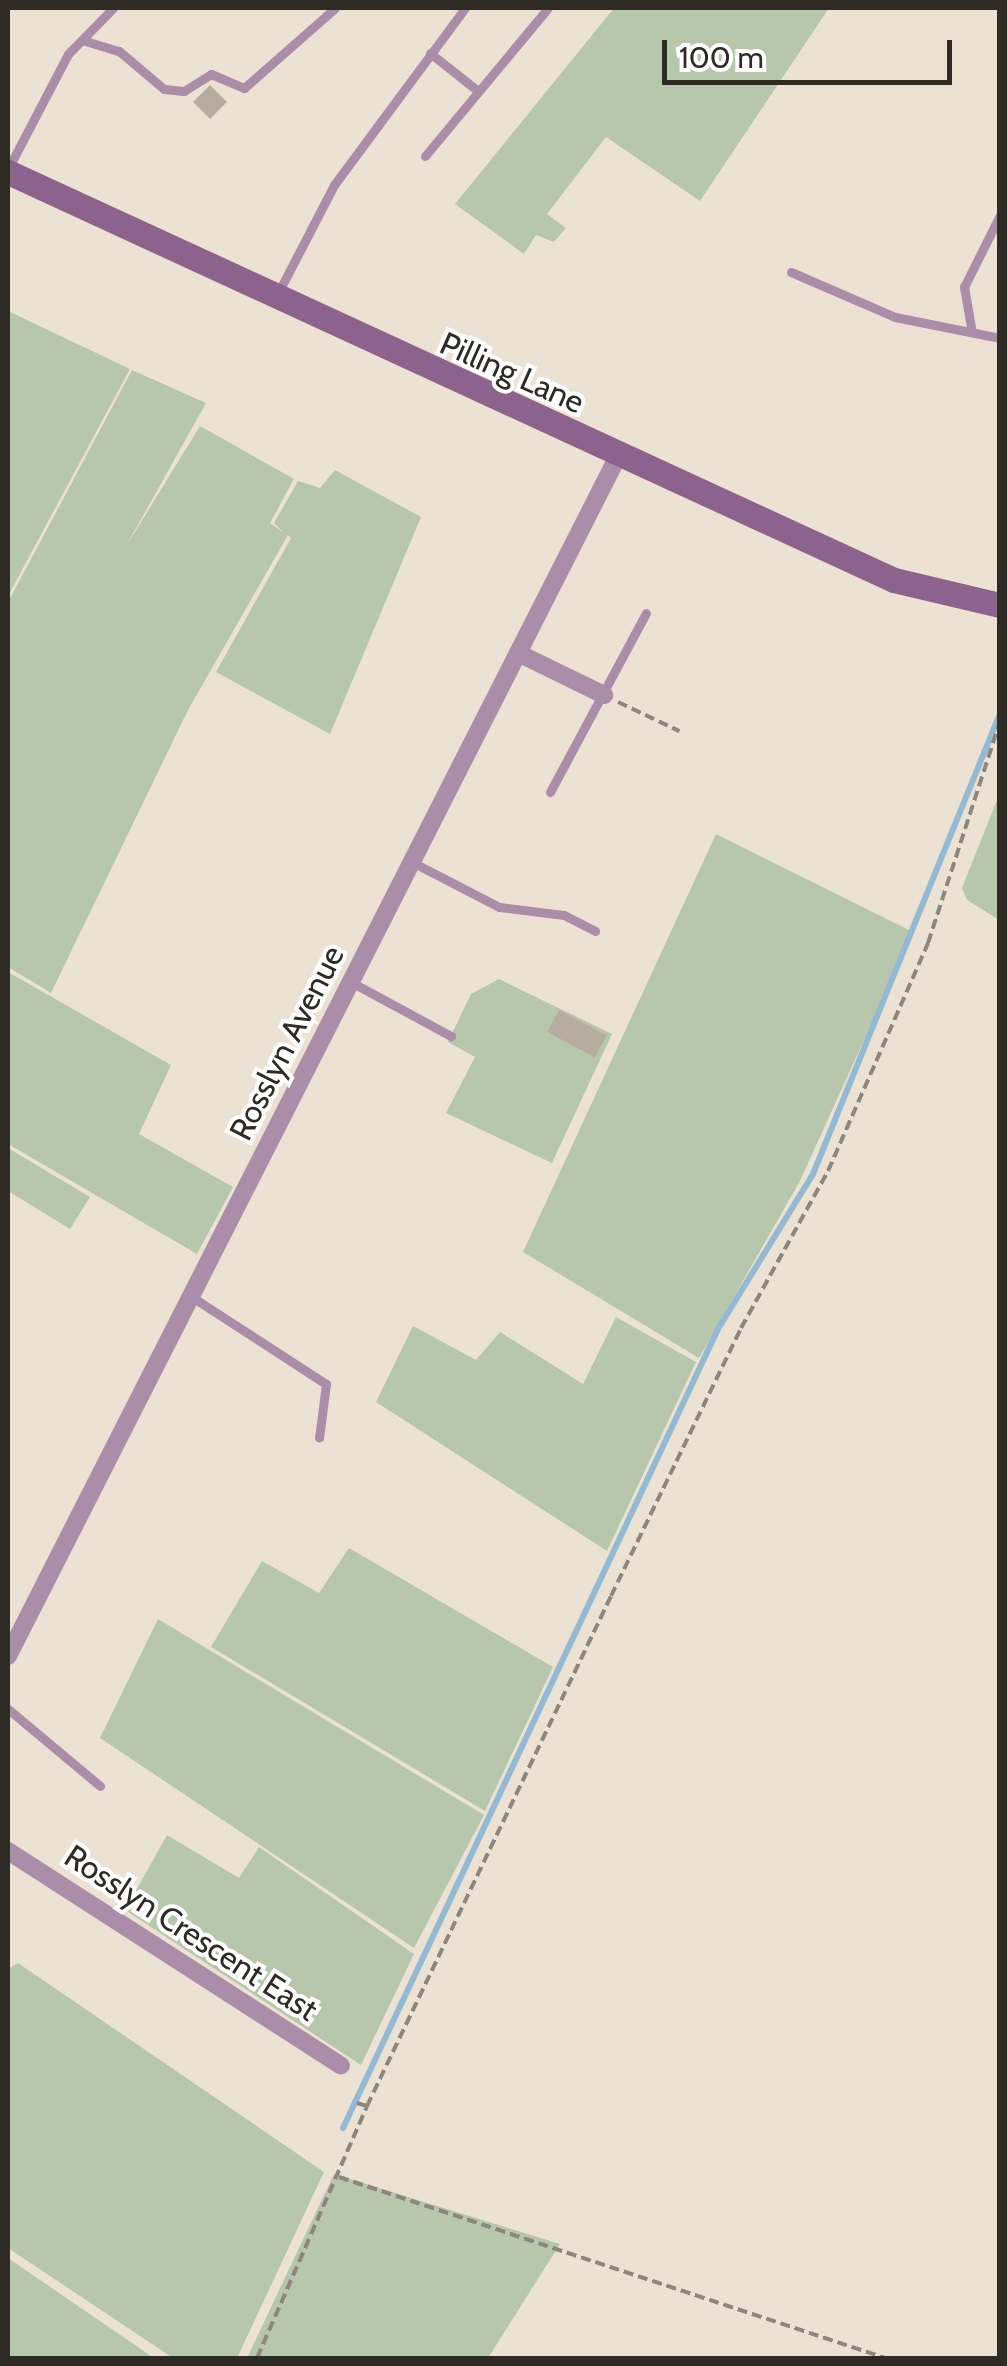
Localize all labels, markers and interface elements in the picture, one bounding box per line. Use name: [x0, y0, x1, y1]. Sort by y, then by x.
scale bar: [667, 20, 957, 82]
text: 100 m: [679, 39, 764, 76]
street label: Pilling Lane: [434, 324, 590, 422]
street label: Rosslyn Avenue: [222, 939, 352, 1147]
street label: Rosslyn Crescent East: [57, 1837, 325, 2029]

